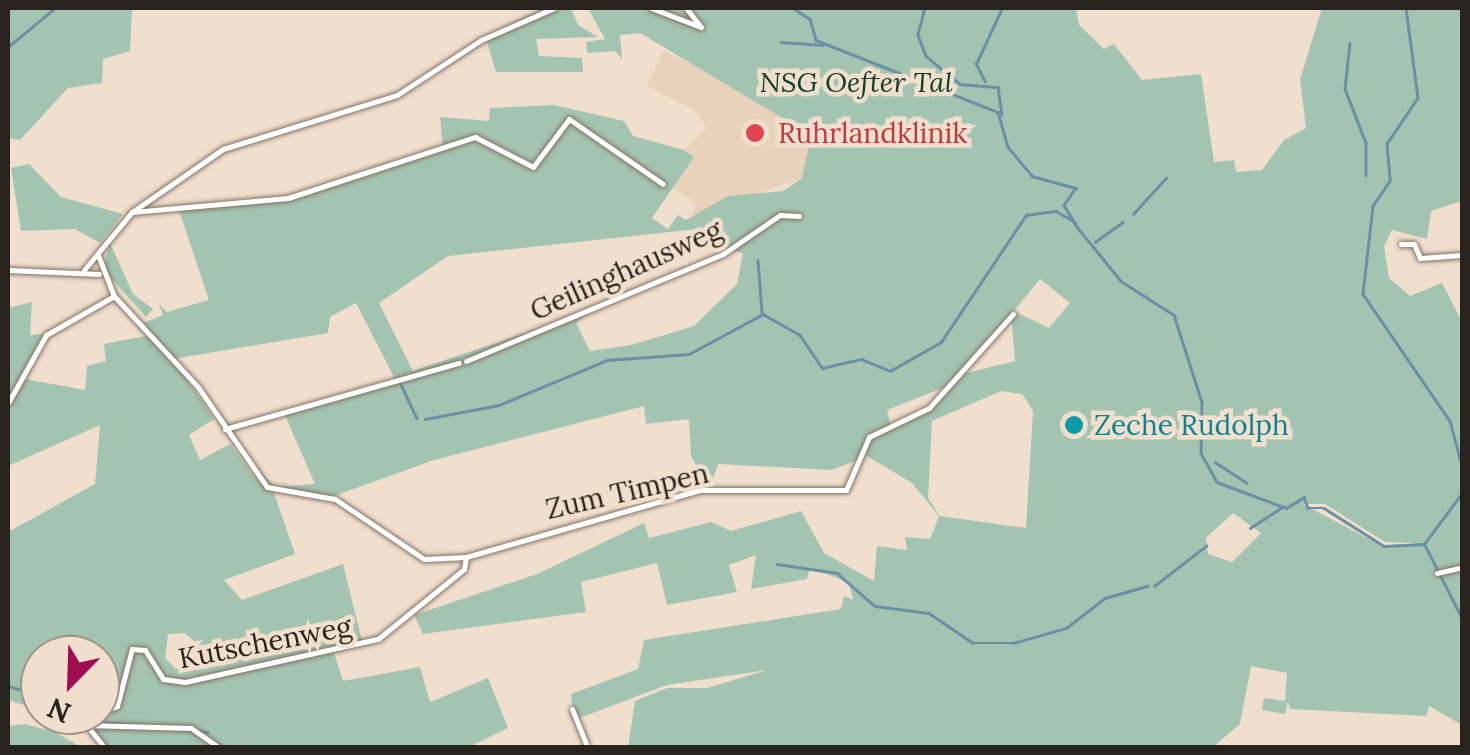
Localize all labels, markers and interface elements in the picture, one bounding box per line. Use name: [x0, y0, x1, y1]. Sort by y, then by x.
park label: NSG Oefter Tal: [759, 65, 953, 99]
place label: Ruhrlandklinik: [778, 116, 967, 150]
marker: Ruhrlandklinik: [742, 120, 768, 146]
street label: Geilinghausweg: [525, 213, 727, 327]
place label: Zeche Rudolph: [1094, 408, 1289, 442]
marker: Zeche Rudolph: [1063, 414, 1085, 436]
street label: Zum Timpen: [542, 456, 712, 526]
street label: Kutschenweg: [176, 609, 354, 675]
north arrow: [20, 635, 120, 735]
text: N: [42, 690, 76, 732]

